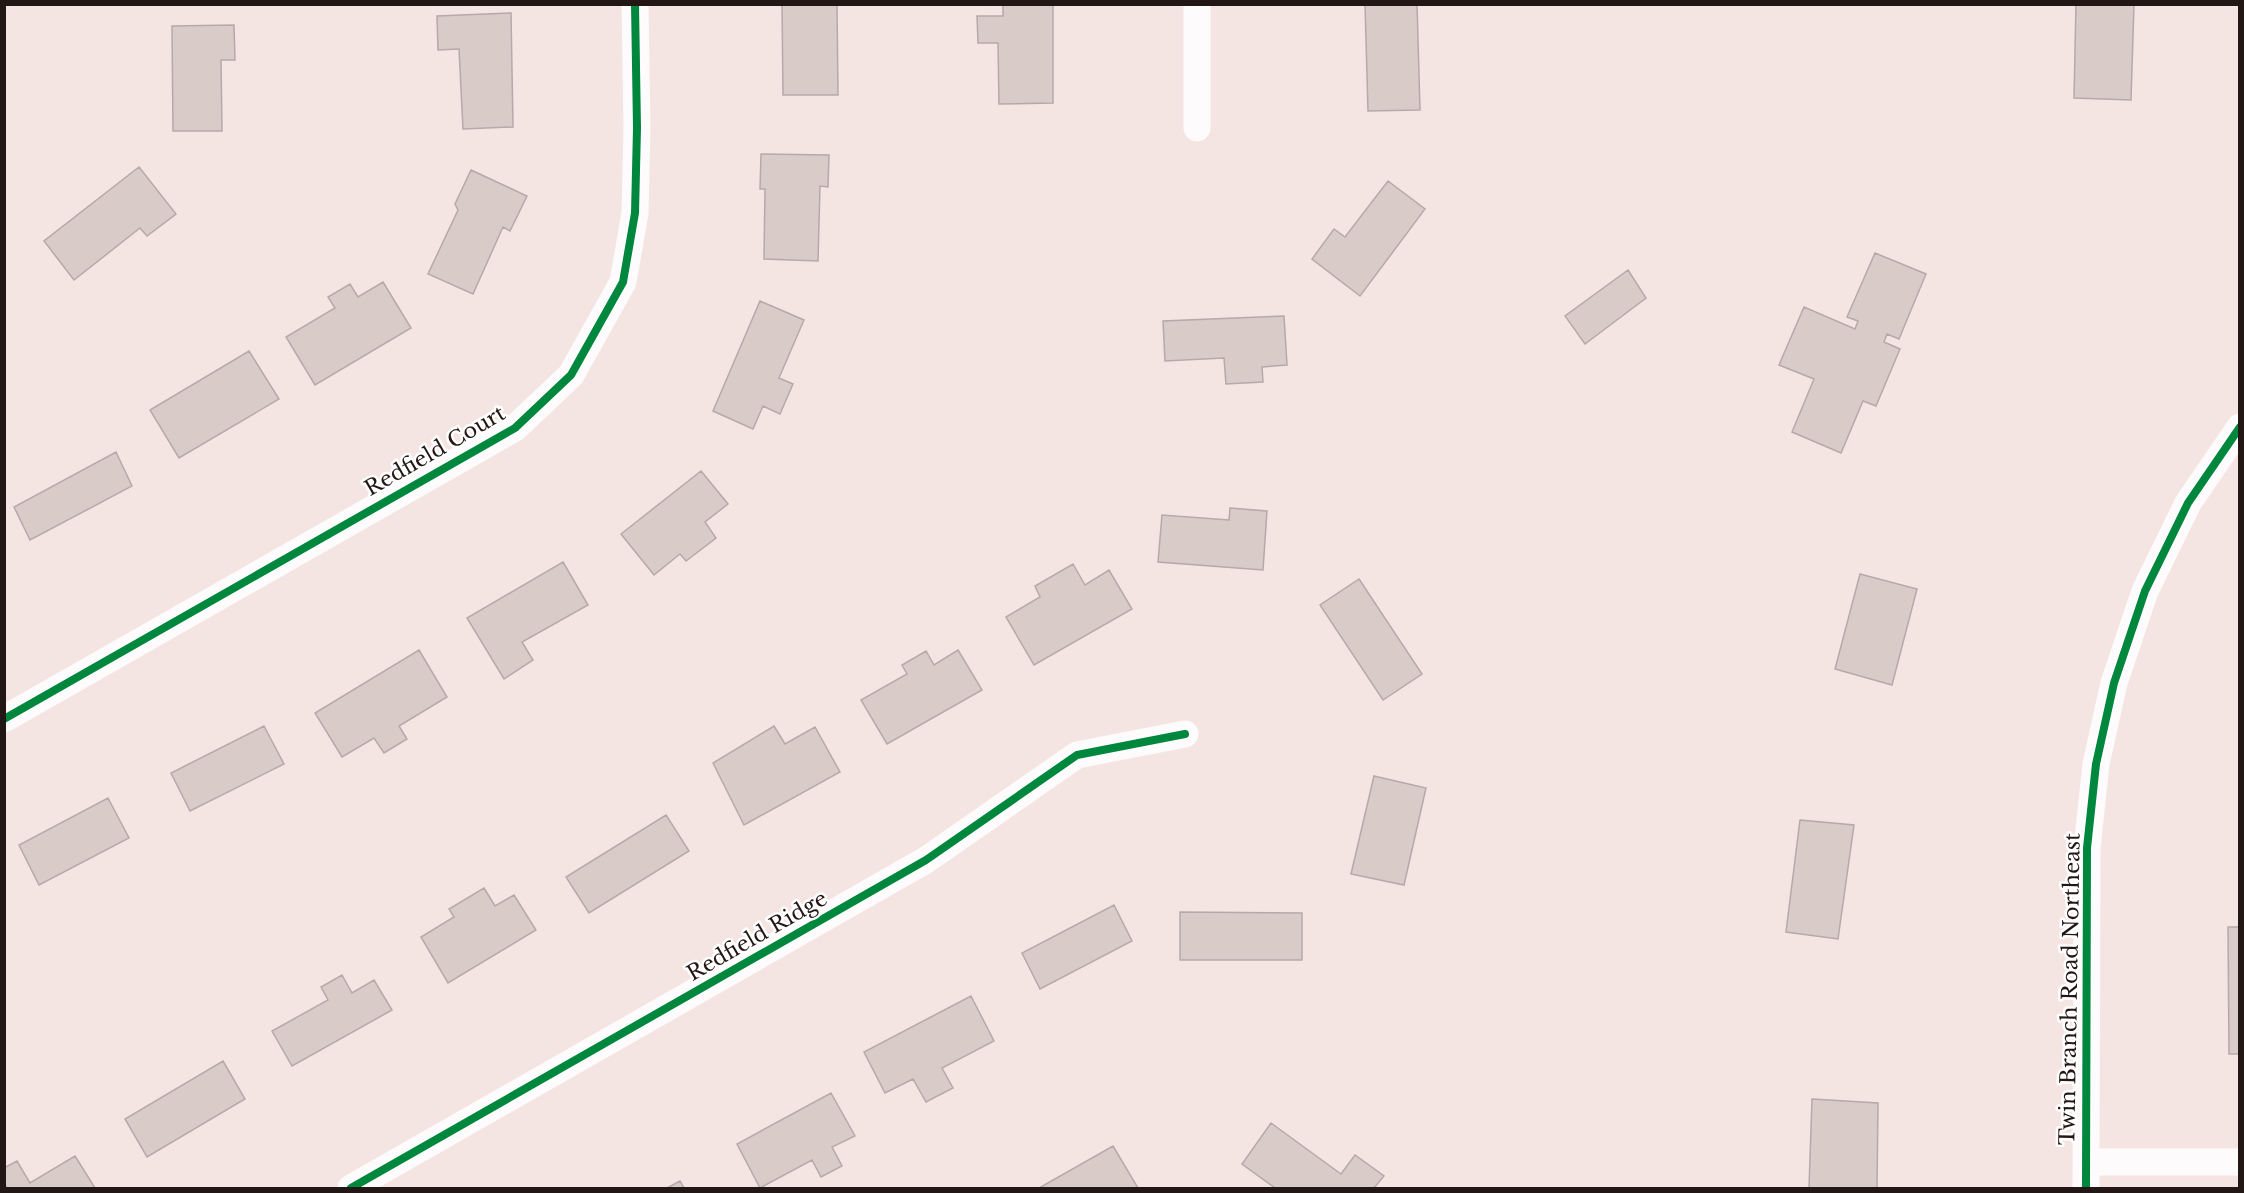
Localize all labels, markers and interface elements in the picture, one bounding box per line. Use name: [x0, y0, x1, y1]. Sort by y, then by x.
street label: Redfield Court: [360, 400, 510, 502]
street label: Twin Branch Road Northeast: [2054, 833, 2086, 1145]
street label: Redfield Ridge: [682, 885, 832, 987]

